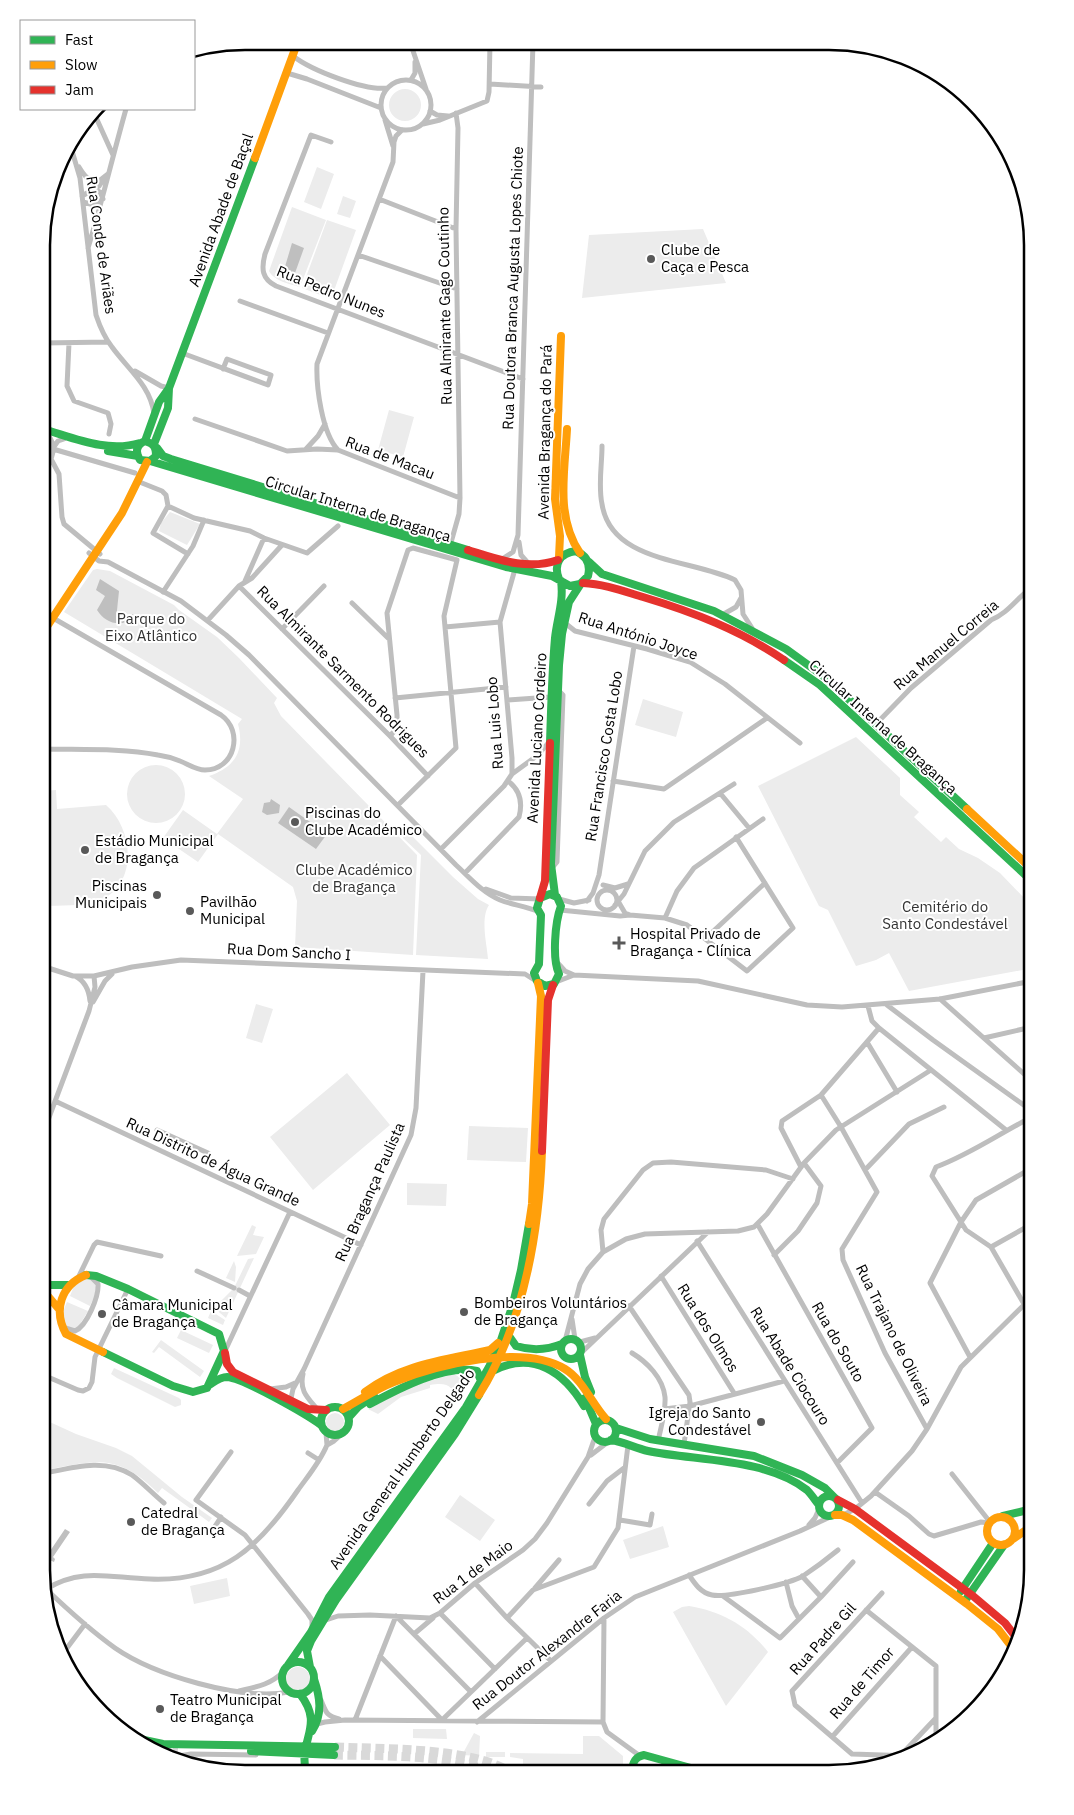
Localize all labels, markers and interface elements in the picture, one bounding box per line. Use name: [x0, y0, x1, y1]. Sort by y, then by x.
legend: [20, 20, 195, 110]
text: Fast: [65, 30, 93, 49]
text: Slow: [65, 55, 98, 74]
text: Jam: [65, 80, 94, 99]
street label: Avenida Abade de Baçal: [184, 130, 257, 289]
street label: Rua Doutora Branca Augusta Lopes Chiote: [498, 146, 527, 430]
street label: Rua Conde de Ariães: [82, 175, 121, 315]
street label: Rua Almirante Gago Coutinho: [433, 207, 456, 405]
place label: Clube de Caça e Pesca: [661, 240, 749, 276]
marker: Clube de Caça e Pesca: [645, 253, 657, 265]
street label: Rua Pedro Nunes: [274, 261, 389, 322]
street label: Avenida Bragança do Pará: [533, 344, 556, 520]
street label: Rua de Macau: [343, 432, 438, 483]
street label: Circular Interna de Bragança: [263, 471, 453, 546]
street label: Rua Almirante Sarmento Rodrigues: [253, 581, 434, 762]
street label: Rua Manuel Correia: [889, 595, 1002, 694]
street label: Rua António Joyce: [576, 607, 700, 664]
park label: Parque do Eixo Atlântico: [105, 609, 197, 645]
street label: Avenida Luciano Cordeiro: [523, 652, 550, 824]
street label: Circular Interna de Bragança: [805, 655, 961, 798]
street label: Rua Francisco Costa Lobo: [581, 669, 626, 843]
street label: Rua Luis Lobo: [482, 676, 507, 770]
place label: Piscinas do Clube Académico: [305, 803, 422, 839]
marker: Piscinas do Clube Académico: [289, 816, 301, 828]
place label: Estádio Municipal de Bragança: [95, 831, 214, 867]
marker: Estádio Municipal de Bragança: [79, 844, 91, 856]
park label: Clube Académico de Bragança: [295, 860, 413, 896]
place label: Piscinas Municipais: [75, 876, 147, 912]
marker: Piscinas Municipais: [151, 889, 163, 901]
place label: Pavilhão Municipal: [200, 892, 265, 928]
park label: Cemitério do Santo Condestável: [882, 897, 1008, 933]
marker: Pavilhão Municipal: [184, 905, 196, 917]
place label: Hospital Privado de Bragança - Clínica: [630, 924, 761, 960]
marker: Hospital Privado de Bragança - Clínica: [612, 936, 626, 950]
street label: Rua Dom Sancho I: [227, 939, 351, 964]
street label: Rua Distrito de Água Grande: [123, 1113, 303, 1210]
street label: Rua Bragança Paulista: [330, 1119, 409, 1264]
street label: Rua Trajano de Oliveira: [852, 1261, 937, 1409]
street label: Rua dos Olmos: [674, 1280, 743, 1376]
place label: Bombeiros Voluntários de Bragança: [474, 1293, 627, 1329]
place label: Câmara Municipal de Bragança: [112, 1295, 232, 1331]
street label: Rua do Souto: [808, 1298, 869, 1385]
street label: Rua Abade Ciocouro: [746, 1303, 835, 1429]
marker: Bombeiros Voluntários de Bragança: [458, 1306, 470, 1318]
marker: Câmara Municipal de Bragança: [96, 1308, 108, 1320]
street label: Avenida General Humberto Delgado: [325, 1365, 479, 1573]
place label: Igreja do Santo Condestável: [649, 1403, 751, 1439]
marker: Igreja do Santo Condestável: [755, 1416, 767, 1428]
place label: Catedral de Bragança: [141, 1503, 225, 1539]
marker: Catedral de Bragança: [125, 1516, 137, 1528]
street label: Rua 1 de Maio: [429, 1535, 516, 1608]
street label: Rua Doutor Alexandre Faria: [468, 1585, 625, 1714]
street label: Rua Padre Gil: [785, 1599, 860, 1679]
street label: Rua de Timor: [825, 1642, 898, 1723]
place label: Teatro Municipal de Bragança: [170, 1690, 282, 1726]
marker: Teatro Municipal de Bragança: [154, 1703, 166, 1715]

